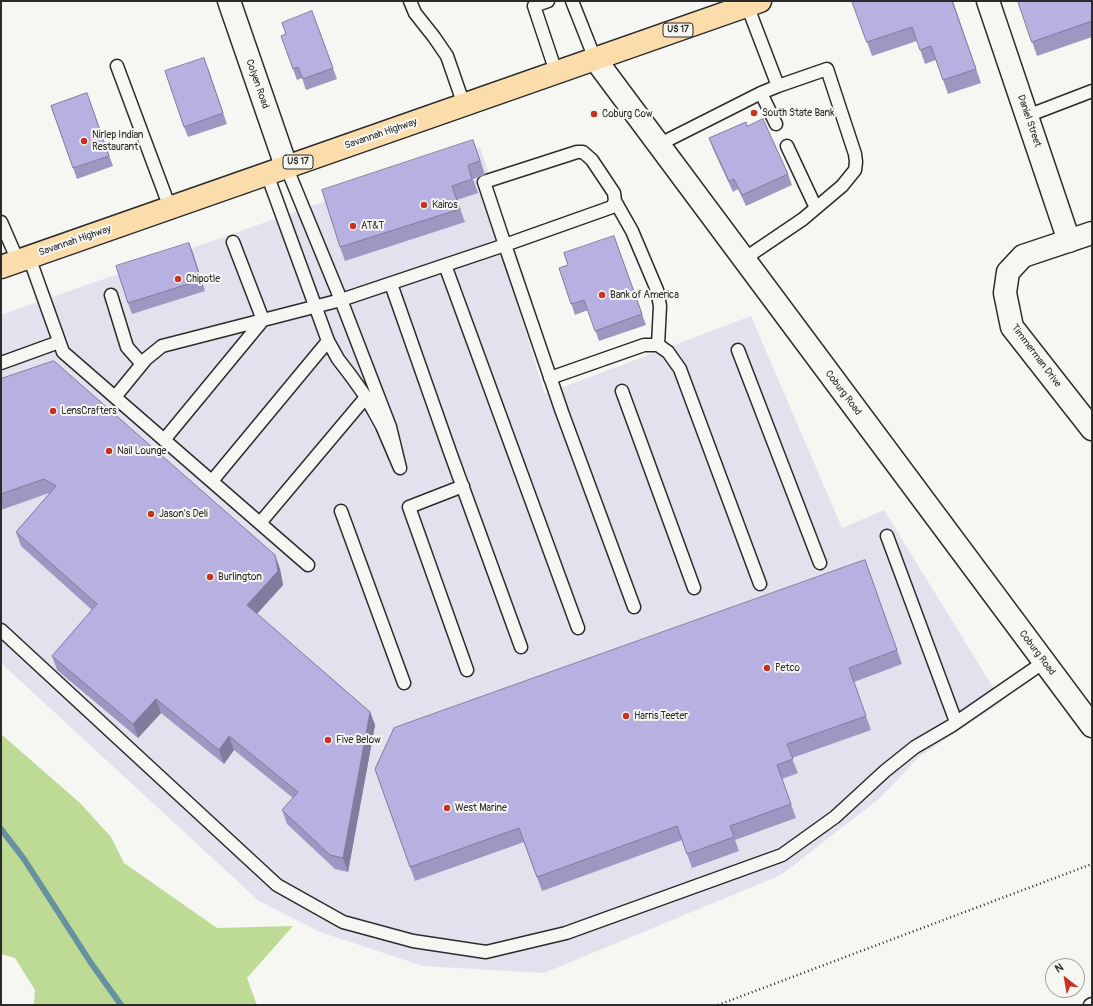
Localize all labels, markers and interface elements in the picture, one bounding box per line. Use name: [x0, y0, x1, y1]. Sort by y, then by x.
road number: US 17: [663, 23, 693, 37]
street label: Colyen Road: [243, 58, 271, 110]
street label: Daniel Street: [1014, 93, 1044, 149]
place label: South State Bank: [762, 107, 834, 119]
place label: Coburg Cow: [602, 108, 652, 120]
marker: South State Bank: [749, 108, 759, 118]
marker: Coburg Cow: [589, 109, 599, 119]
street label: Savannah Highway: [343, 116, 419, 152]
place label: Nirlep Indian Restaurant: [92, 129, 143, 152]
marker: Nirlep Indian Restaurant: [79, 136, 89, 146]
road number: US 17: [283, 155, 313, 169]
place label: Kairos: [432, 199, 458, 211]
marker: Kairos: [419, 200, 429, 210]
place label: AT&T: [361, 220, 384, 232]
marker: AT&T: [348, 221, 358, 231]
street label: Savannah Highway: [37, 223, 113, 259]
place label: Chipotle: [186, 273, 220, 285]
marker: Chipotle: [173, 274, 183, 284]
place label: Bank of America: [610, 289, 679, 301]
marker: Bank of America: [597, 290, 607, 300]
street label: Timmerman Drive: [1008, 322, 1064, 390]
street label: Coburg Road: [822, 368, 864, 418]
place label: LensCrafters: [61, 405, 117, 417]
marker: LensCrafters: [48, 406, 58, 416]
place label: Nail Lounge: [117, 445, 166, 457]
marker: Nail Lounge: [104, 446, 114, 456]
place label: Jason's Deli: [159, 508, 208, 520]
marker: Jason's Deli: [146, 509, 156, 519]
place label: Burlington: [218, 571, 262, 583]
marker: Burlington: [205, 572, 215, 582]
street label: Coburg Road: [1016, 628, 1058, 678]
place label: Petco: [775, 662, 800, 674]
marker: Petco: [762, 663, 772, 673]
place label: Harris Teeter: [634, 710, 688, 722]
marker: Harris Teeter: [621, 711, 631, 721]
place label: Five Below: [336, 734, 381, 746]
marker: Five Below: [323, 735, 333, 745]
place label: West Marine: [455, 802, 507, 814]
marker: West Marine: [442, 803, 452, 813]
north arrow: [1045, 958, 1085, 998]
text: N: [1053, 961, 1066, 976]

